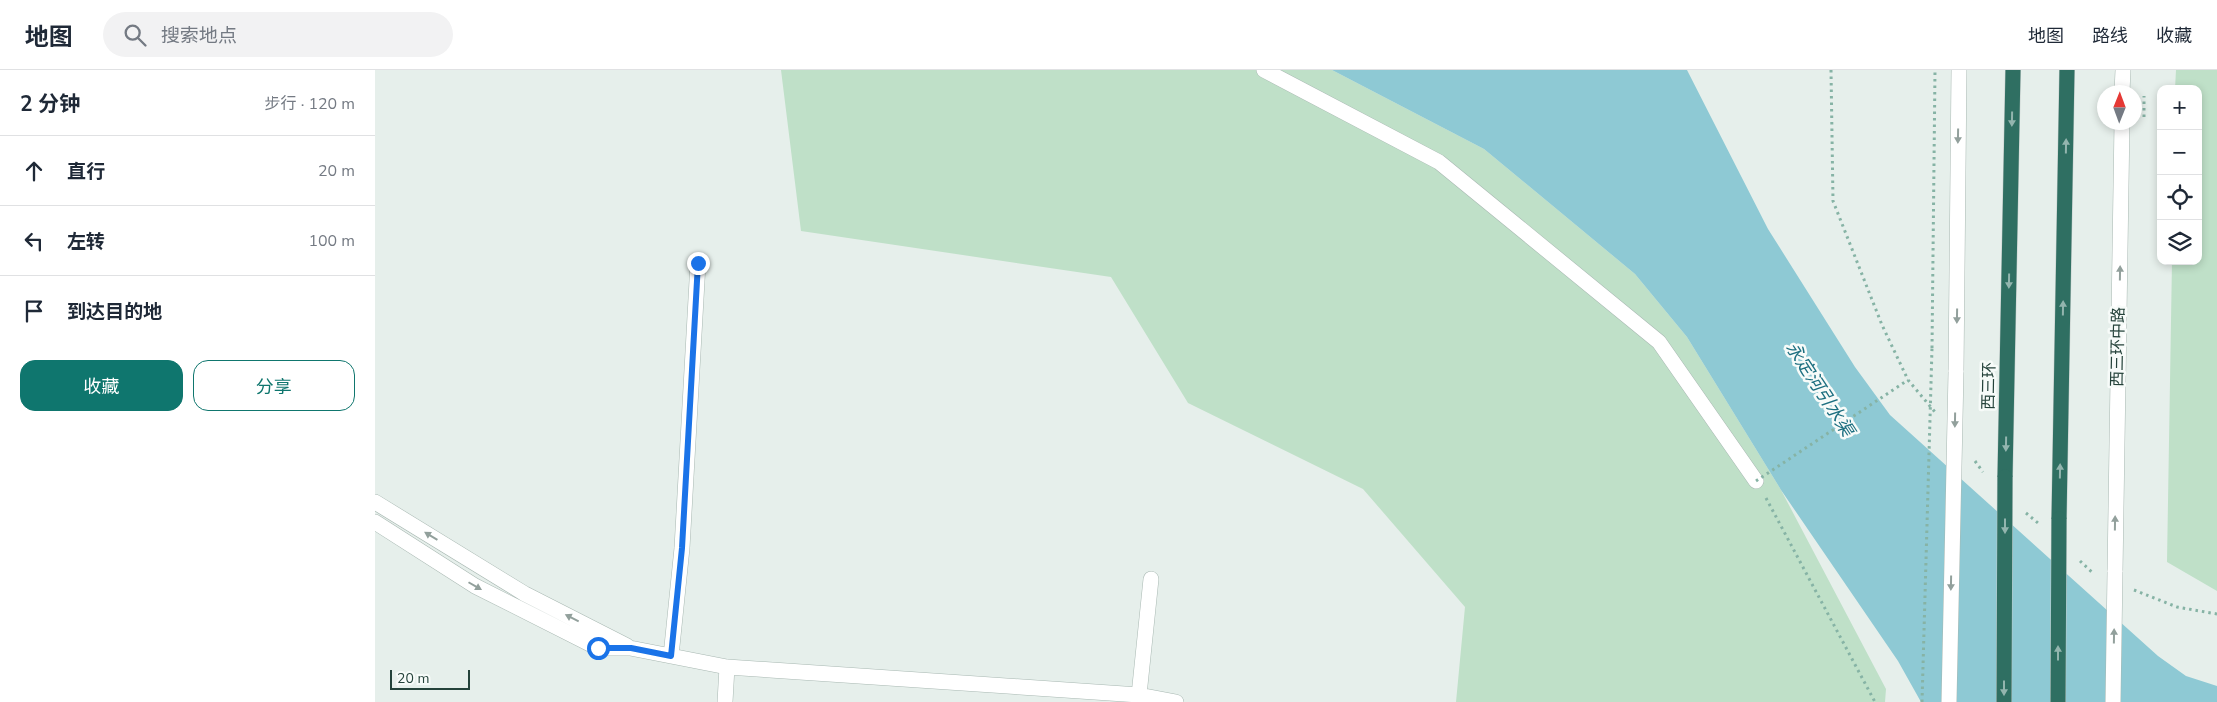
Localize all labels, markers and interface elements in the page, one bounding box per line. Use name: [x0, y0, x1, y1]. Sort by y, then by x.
search box: [103, 12, 453, 57]
text: 地图: [25, 21, 73, 53]
icon: search: [121, 21, 149, 49]
text: 搜索地点: [161, 23, 237, 49]
text: 地图: [2028, 24, 2064, 48]
text: 路线: [2092, 24, 2128, 48]
text: 收藏: [2156, 24, 2192, 48]
north arrow: [2097, 85, 2142, 130]
map controls: [2157, 85, 2202, 265]
button: +: [2157, 85, 2202, 130]
text: 2 分钟: [20, 90, 80, 118]
text: 步行 · 120 m: [265, 93, 355, 115]
one-way arrow: [2008, 111, 2016, 127]
one-way arrow: [1954, 128, 1962, 144]
button: −: [2157, 130, 2202, 175]
one-way arrow: [2062, 138, 2070, 154]
icon: ahead: [20, 157, 48, 185]
text: 直行: [67, 159, 105, 185]
text: 20 m: [318, 160, 355, 182]
button: locate: [2157, 175, 2202, 220]
button: layers: [2157, 220, 2202, 265]
icon: left: [20, 227, 48, 255]
text: 左转: [67, 229, 105, 255]
text: 100 m: [308, 230, 355, 252]
route end: [687, 252, 710, 275]
one-way arrow: [2116, 265, 2124, 281]
one-way arrow: [2005, 273, 2013, 289]
icon: arrive: [20, 297, 48, 325]
text: 到达目的地: [67, 299, 162, 325]
one-way arrow: [2059, 300, 2067, 316]
street label: 西三环中路: [2106, 307, 2130, 387]
one-way arrow: [1952, 308, 1960, 324]
water label: 永定河引水渠: [1781, 337, 1861, 443]
button: 收藏: [20, 360, 183, 411]
button: 分享: [193, 360, 355, 411]
street label: 西三环: [1978, 362, 2000, 410]
one-way arrow: [1951, 413, 1959, 429]
one-way arrow: [2002, 436, 2010, 452]
one-way arrow: [2056, 462, 2064, 478]
one-way arrow: [2112, 515, 2120, 531]
one-way arrow: [2001, 518, 2009, 534]
one-way arrow: [425, 532, 438, 541]
one-way arrow: [1947, 575, 1955, 591]
one-way arrow: [468, 581, 482, 590]
one-way arrow: [564, 614, 579, 622]
one-way arrow: [2110, 628, 2118, 644]
route start: [587, 637, 610, 660]
one-way arrow: [2054, 645, 2062, 661]
scale bar: [390, 667, 470, 690]
text: 20 m: [397, 669, 429, 688]
one-way arrow: [2000, 681, 2008, 697]

